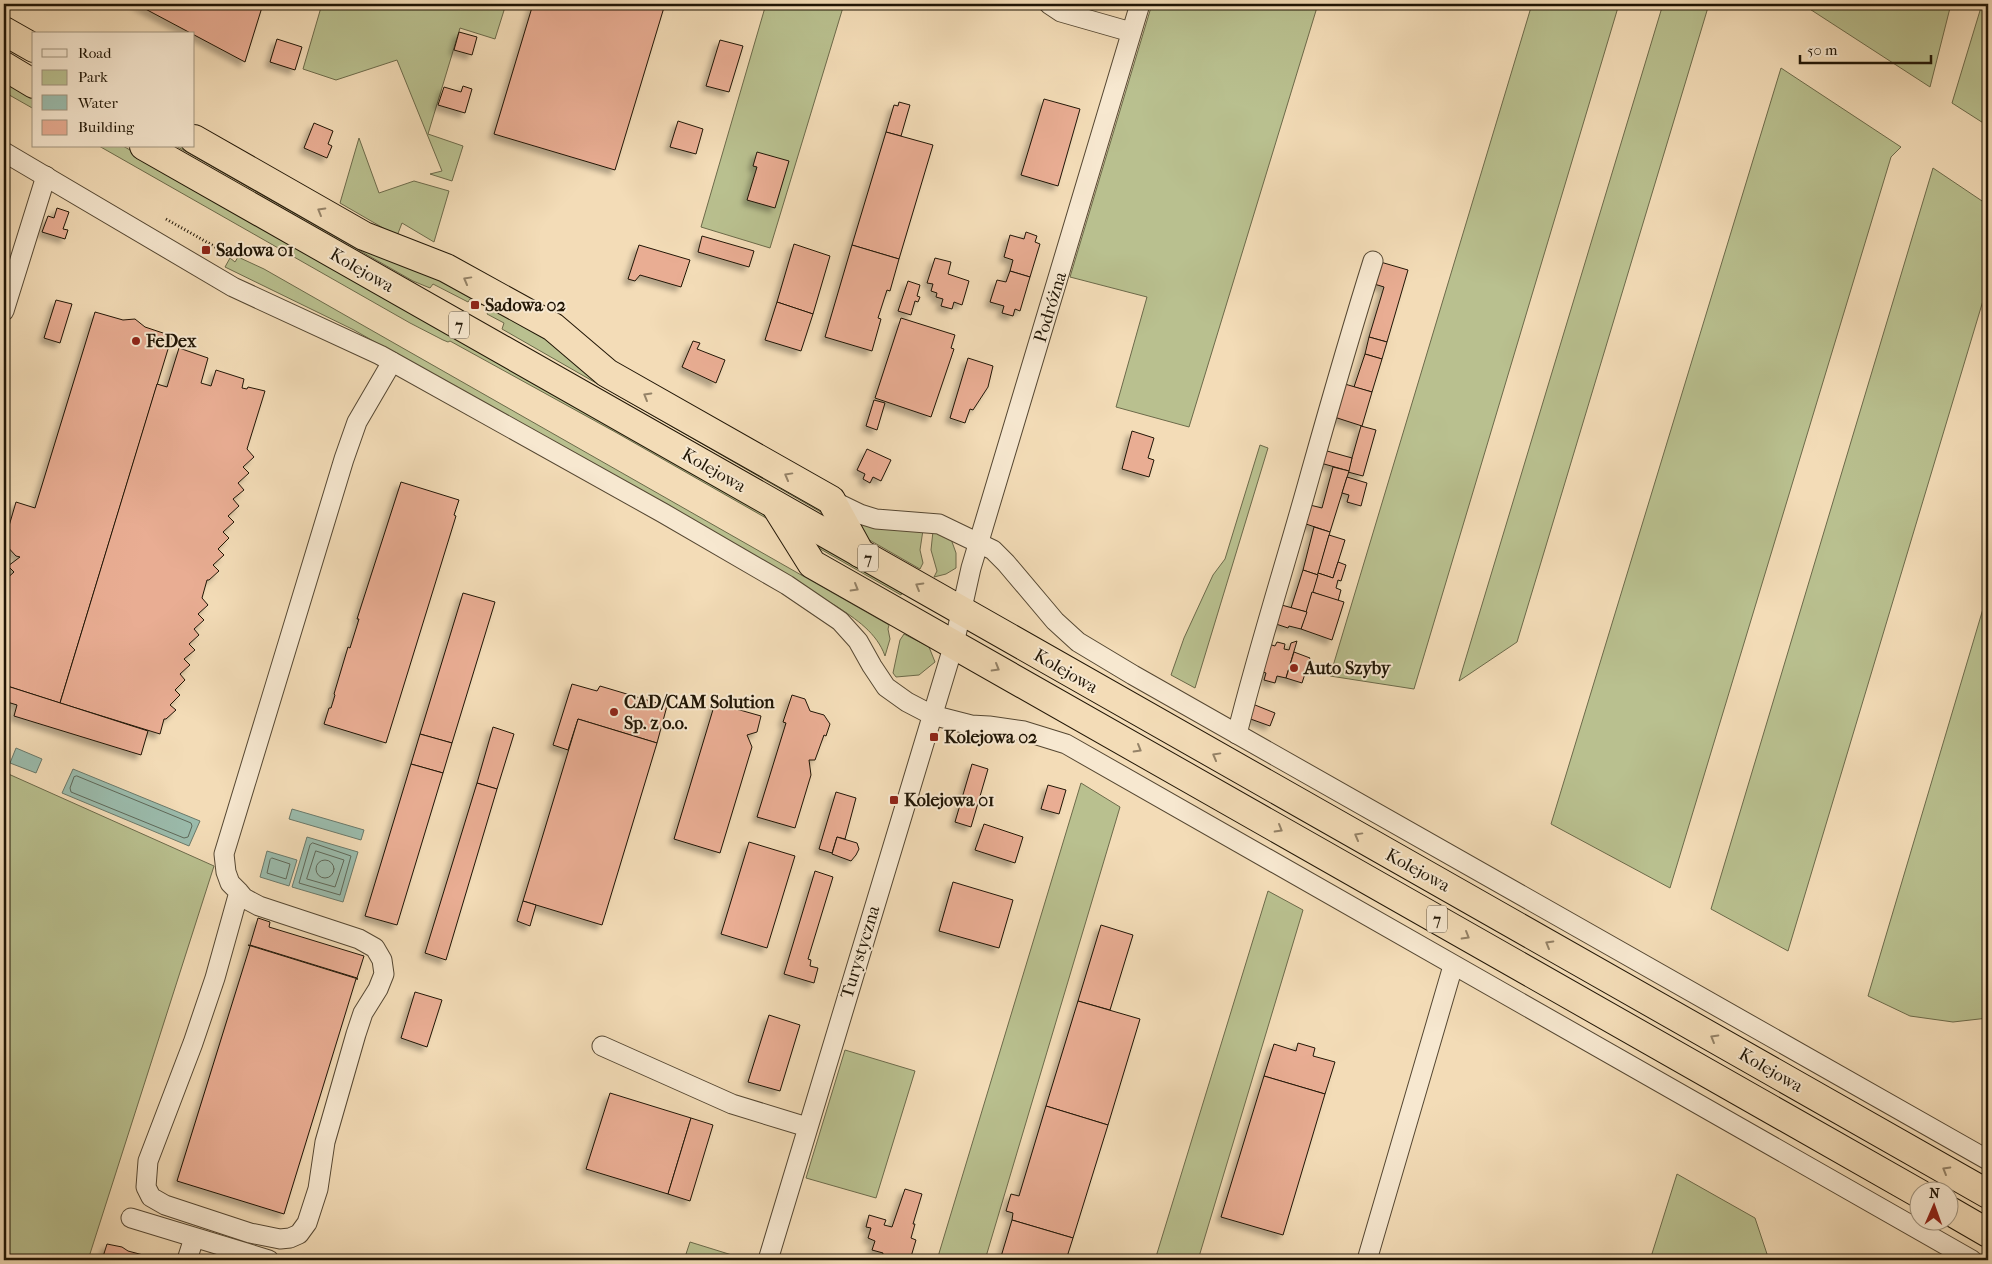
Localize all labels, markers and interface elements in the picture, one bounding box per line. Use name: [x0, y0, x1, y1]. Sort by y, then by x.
legend: [32, 32, 195, 148]
scale bar: [1800, 32, 1931, 64]
text: 50 m: [1807, 41, 1838, 59]
text: Road: [78, 44, 112, 62]
text: Park: [78, 68, 108, 86]
text: Water: [77, 94, 118, 112]
text: Building: [78, 118, 135, 136]
one-way arrow: [317, 208, 326, 218]
place label: Sadowa 01: [216, 240, 294, 261]
marker: Sadowa 01: [200, 244, 212, 256]
street label: Kolejowa: [326, 244, 398, 297]
street label: Podróżna: [1030, 269, 1071, 345]
one-way arrow: [464, 276, 473, 286]
place label: Sadowa 02: [485, 295, 566, 316]
marker: Sadowa 02: [469, 299, 481, 311]
road number: 7: [449, 312, 469, 338]
place label: FeDex: [145, 331, 197, 352]
marker: FeDex: [130, 335, 142, 347]
one-way arrow: [644, 392, 653, 402]
street label: Kolejowa: [678, 444, 750, 497]
one-way arrow: [785, 473, 794, 483]
road number: 7: [858, 544, 878, 572]
one-way arrow: [849, 581, 858, 591]
one-way arrow: [915, 583, 924, 593]
street label: Kolejowa: [1030, 645, 1102, 698]
place label: Auto Szyby: [1303, 658, 1392, 679]
one-way arrow: [991, 662, 1000, 672]
marker: Auto Szyby: [1288, 662, 1300, 674]
place label: CAD/CAM Solution Sp. z o.o.: [624, 692, 775, 734]
marker: CAD/CAM Solution Sp. z o.o.: [608, 706, 620, 718]
place label: Kolejowa 02: [944, 727, 1037, 748]
marker: Kolejowa 02: [928, 731, 940, 743]
one-way arrow: [1132, 742, 1141, 752]
one-way arrow: [1213, 752, 1222, 762]
place label: Kolejowa 01: [904, 790, 994, 811]
marker: Kolejowa 01: [888, 794, 900, 806]
one-way arrow: [1273, 823, 1282, 833]
one-way arrow: [1354, 832, 1363, 842]
street label: Kolejowa: [1382, 844, 1454, 897]
street label: Turystyczna: [836, 902, 885, 1001]
road number: 7: [1427, 906, 1447, 932]
one-way arrow: [1460, 929, 1469, 939]
one-way arrow: [1546, 941, 1555, 951]
one-way arrow: [1710, 1034, 1719, 1044]
street label: Kolejowa: [1735, 1044, 1807, 1097]
one-way arrow: [1942, 1167, 1951, 1177]
north arrow: [1910, 1182, 1960, 1232]
text: N: [1929, 1185, 1940, 1202]

